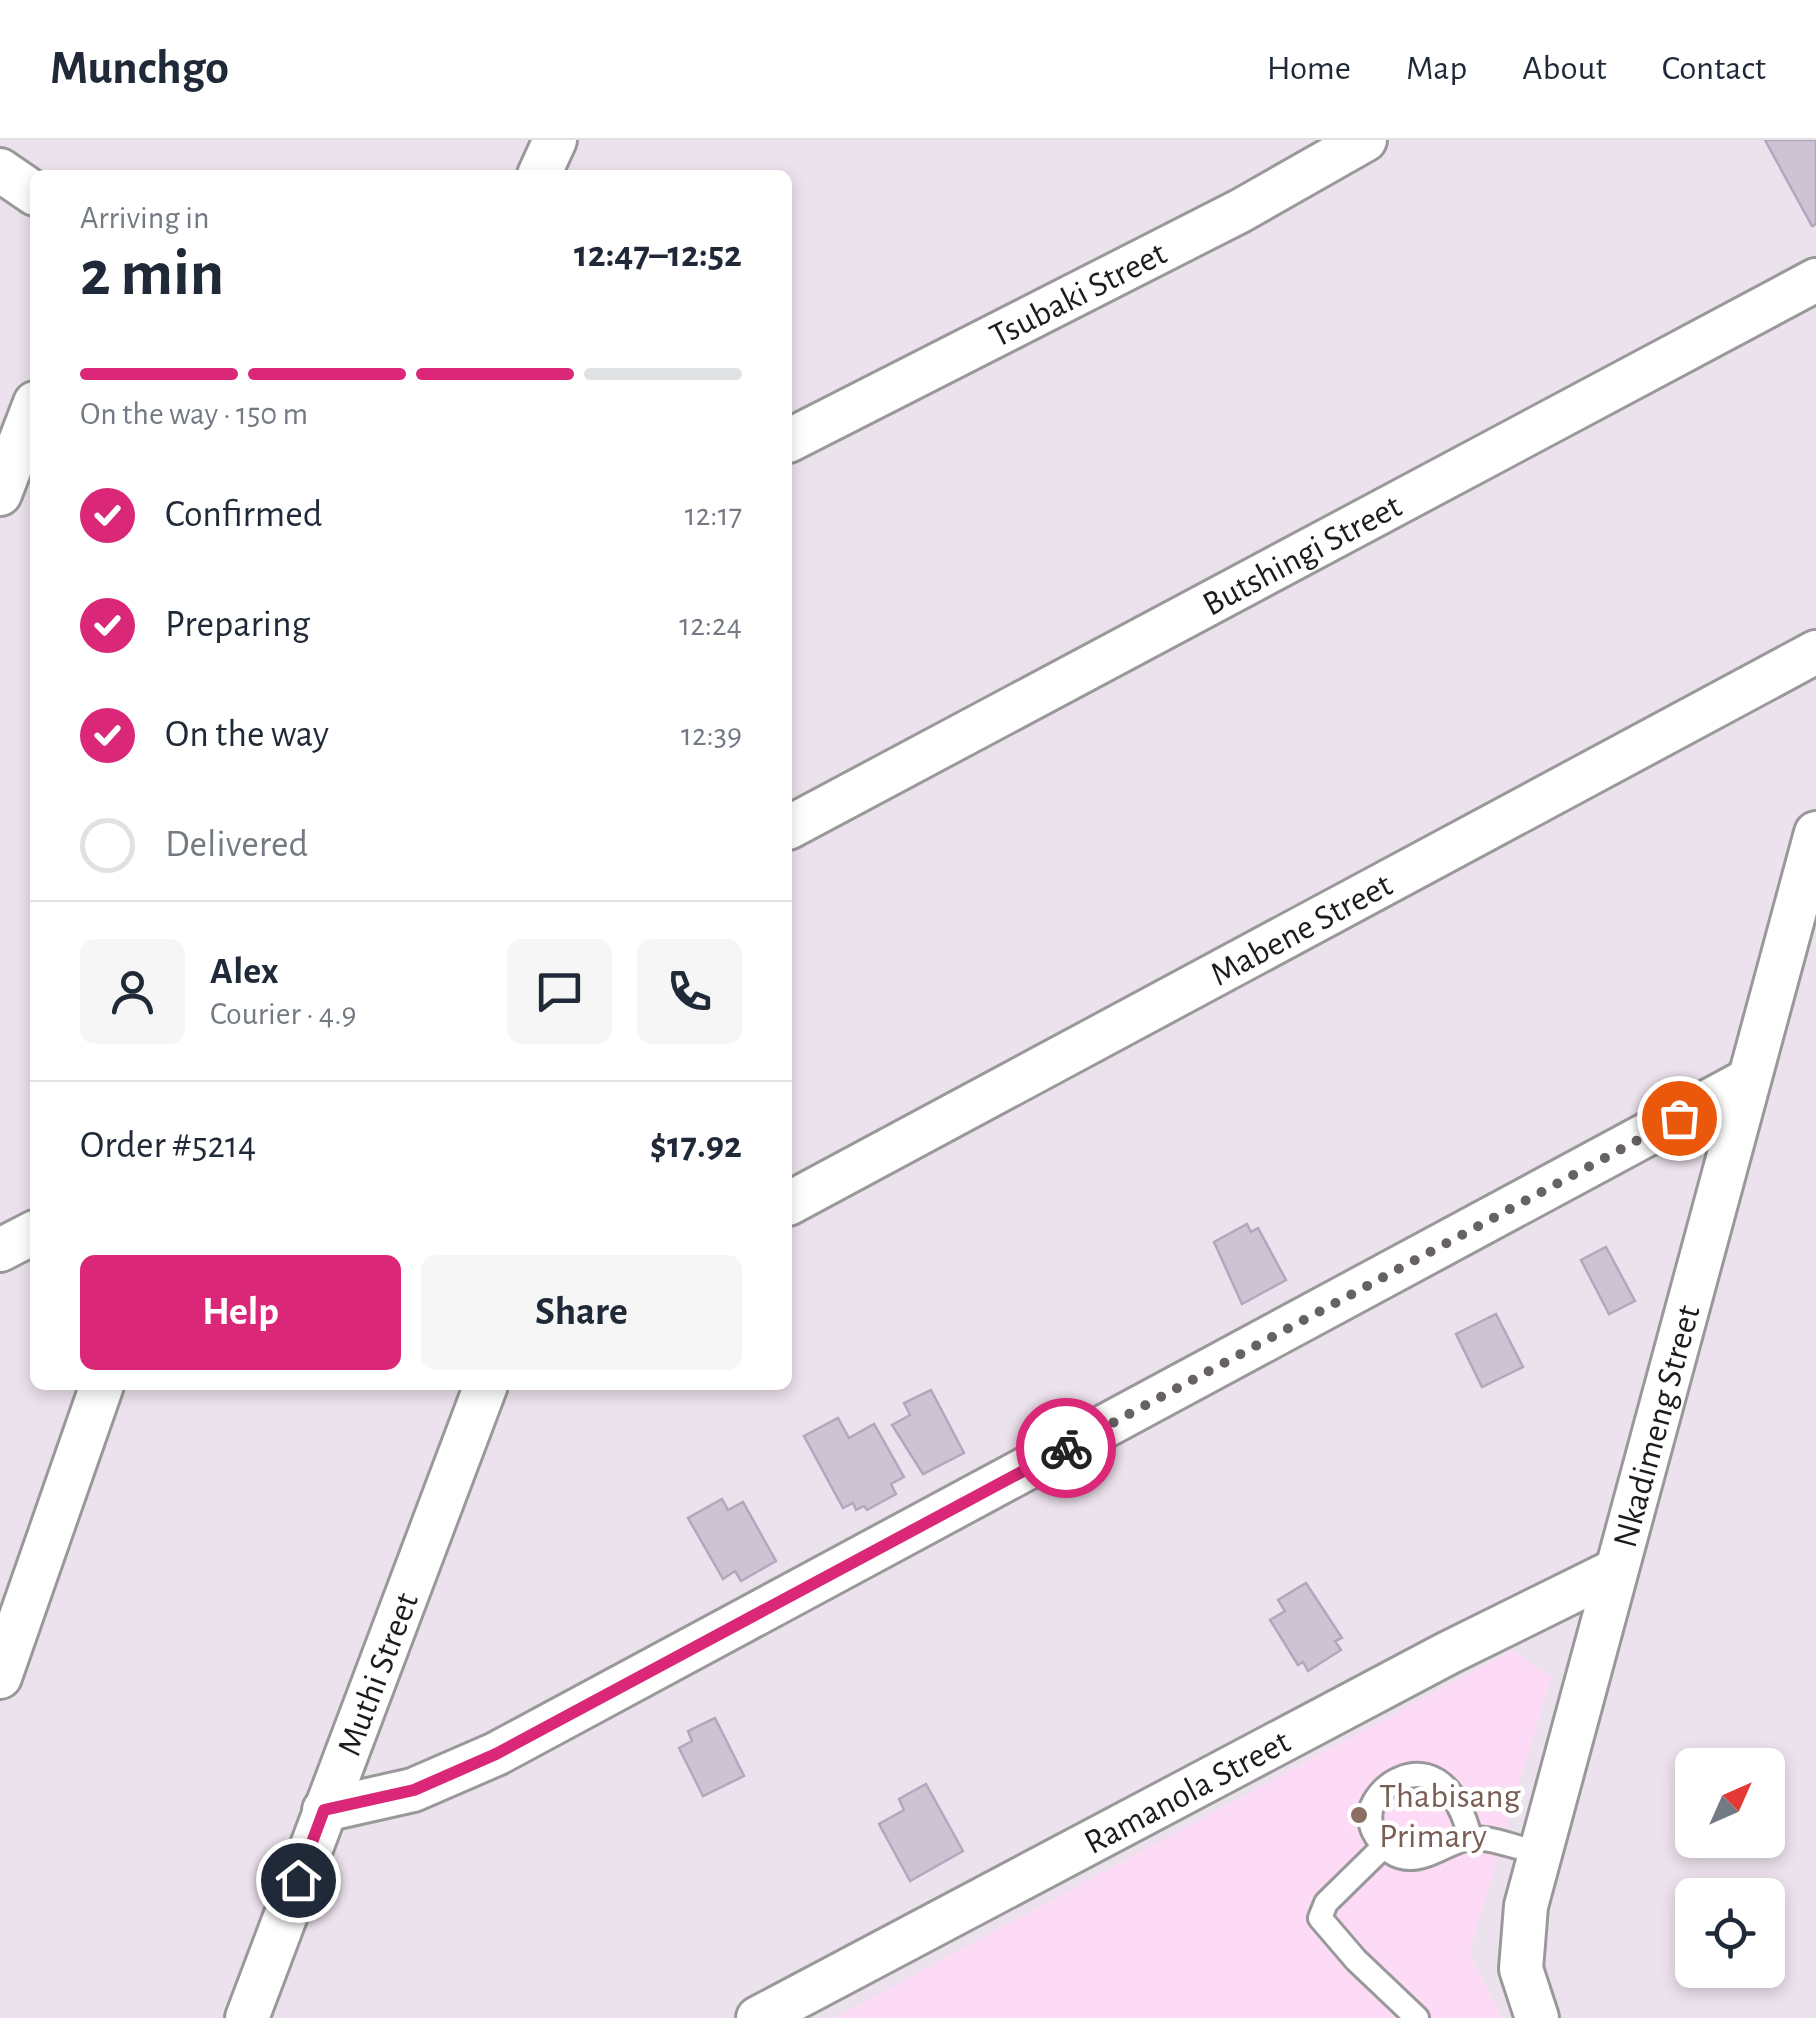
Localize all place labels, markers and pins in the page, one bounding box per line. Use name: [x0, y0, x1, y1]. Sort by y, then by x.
pin: [1637, 1076, 1722, 1161]
place label: Thabisang Primary: [1379, 1779, 1521, 1854]
marker: Thabisang Primary: [1348, 1804, 1370, 1826]
pin: [256, 1838, 341, 1923]

